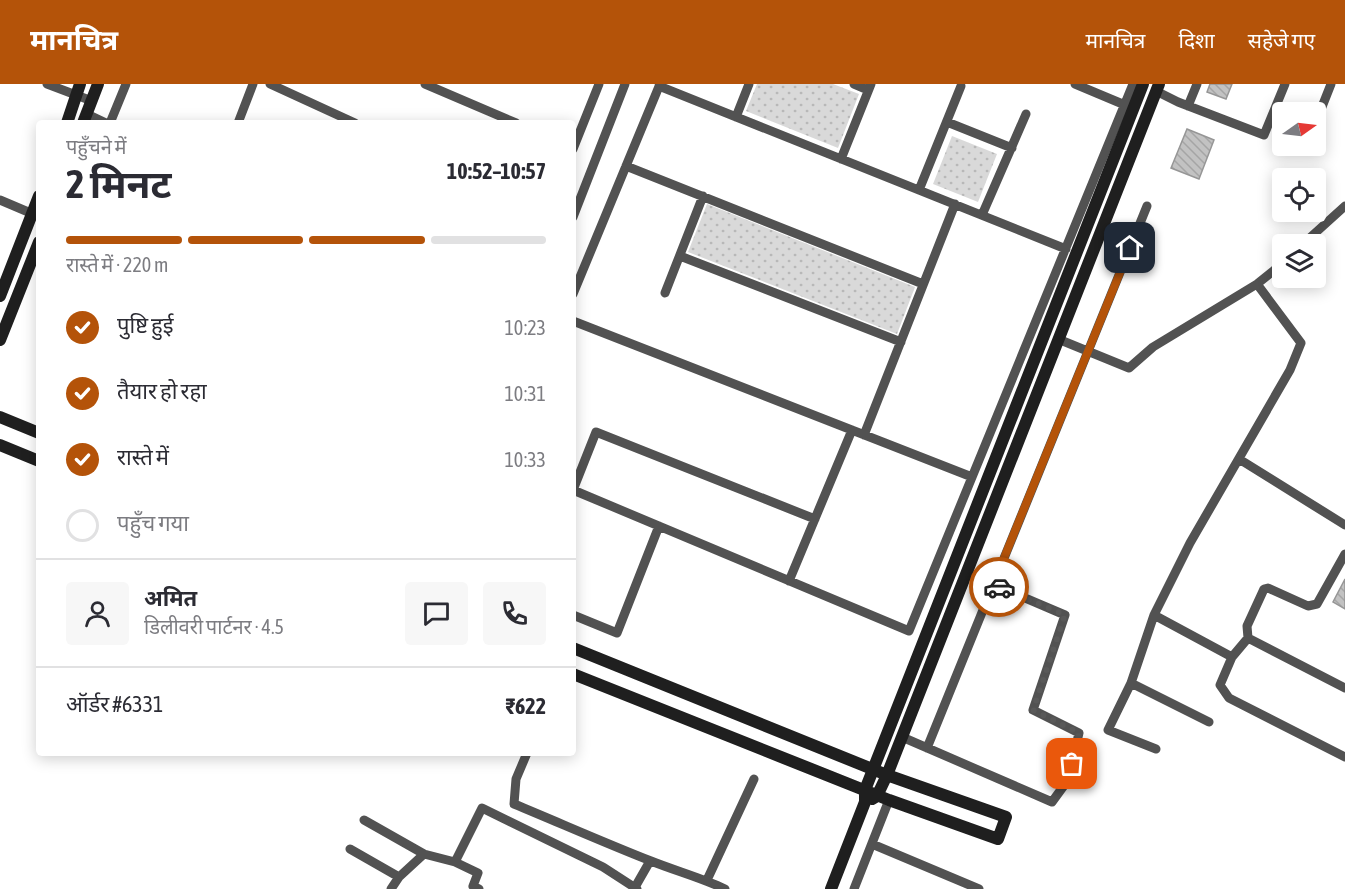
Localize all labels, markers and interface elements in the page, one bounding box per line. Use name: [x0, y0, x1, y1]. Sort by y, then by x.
text: मानचित्र: [30, 24, 118, 56]
text: मानचित्र: [1085, 28, 1145, 52]
text: दिशा: [1178, 28, 1215, 52]
text: सहेजे गए: [1248, 28, 1315, 52]
north arrow: [1272, 102, 1326, 156]
map controls: [1272, 102, 1326, 288]
text: पहुँचने में: [66, 135, 126, 158]
text: 10:52–10:57: [447, 158, 546, 184]
text: 2 मिनट: [66, 162, 172, 206]
button: locate: [1272, 168, 1326, 222]
pin: [1104, 222, 1155, 273]
icon: home: [1113, 231, 1146, 264]
button: layers: [1272, 234, 1326, 288]
text: रास्ते में · 220 m: [66, 253, 168, 276]
icon: check: [66, 311, 99, 344]
text: पुष्टि हुई: [117, 312, 174, 338]
text: 10:23: [504, 316, 546, 339]
icon: check: [66, 377, 99, 410]
text: तैयार हो रहा: [117, 378, 207, 404]
text: 10:31: [504, 382, 546, 405]
icon: check: [66, 443, 99, 476]
text: रास्ते में: [117, 444, 169, 470]
text: 10:33: [504, 448, 546, 471]
text: पहुँच गया: [117, 510, 189, 536]
courier: [969, 557, 1029, 617]
icon: car: [983, 571, 1016, 604]
button: person: [66, 582, 129, 645]
button: chat: [405, 582, 468, 645]
button: phone: [483, 582, 546, 645]
text: अमित: [144, 585, 197, 611]
text: डिलीवरी पार्टनर · 4.5: [144, 615, 284, 638]
text: ऑर्डर #6331: [66, 691, 163, 717]
text: ₹622: [506, 693, 546, 719]
pin: [1046, 738, 1097, 789]
icon: bag: [1055, 747, 1088, 780]

